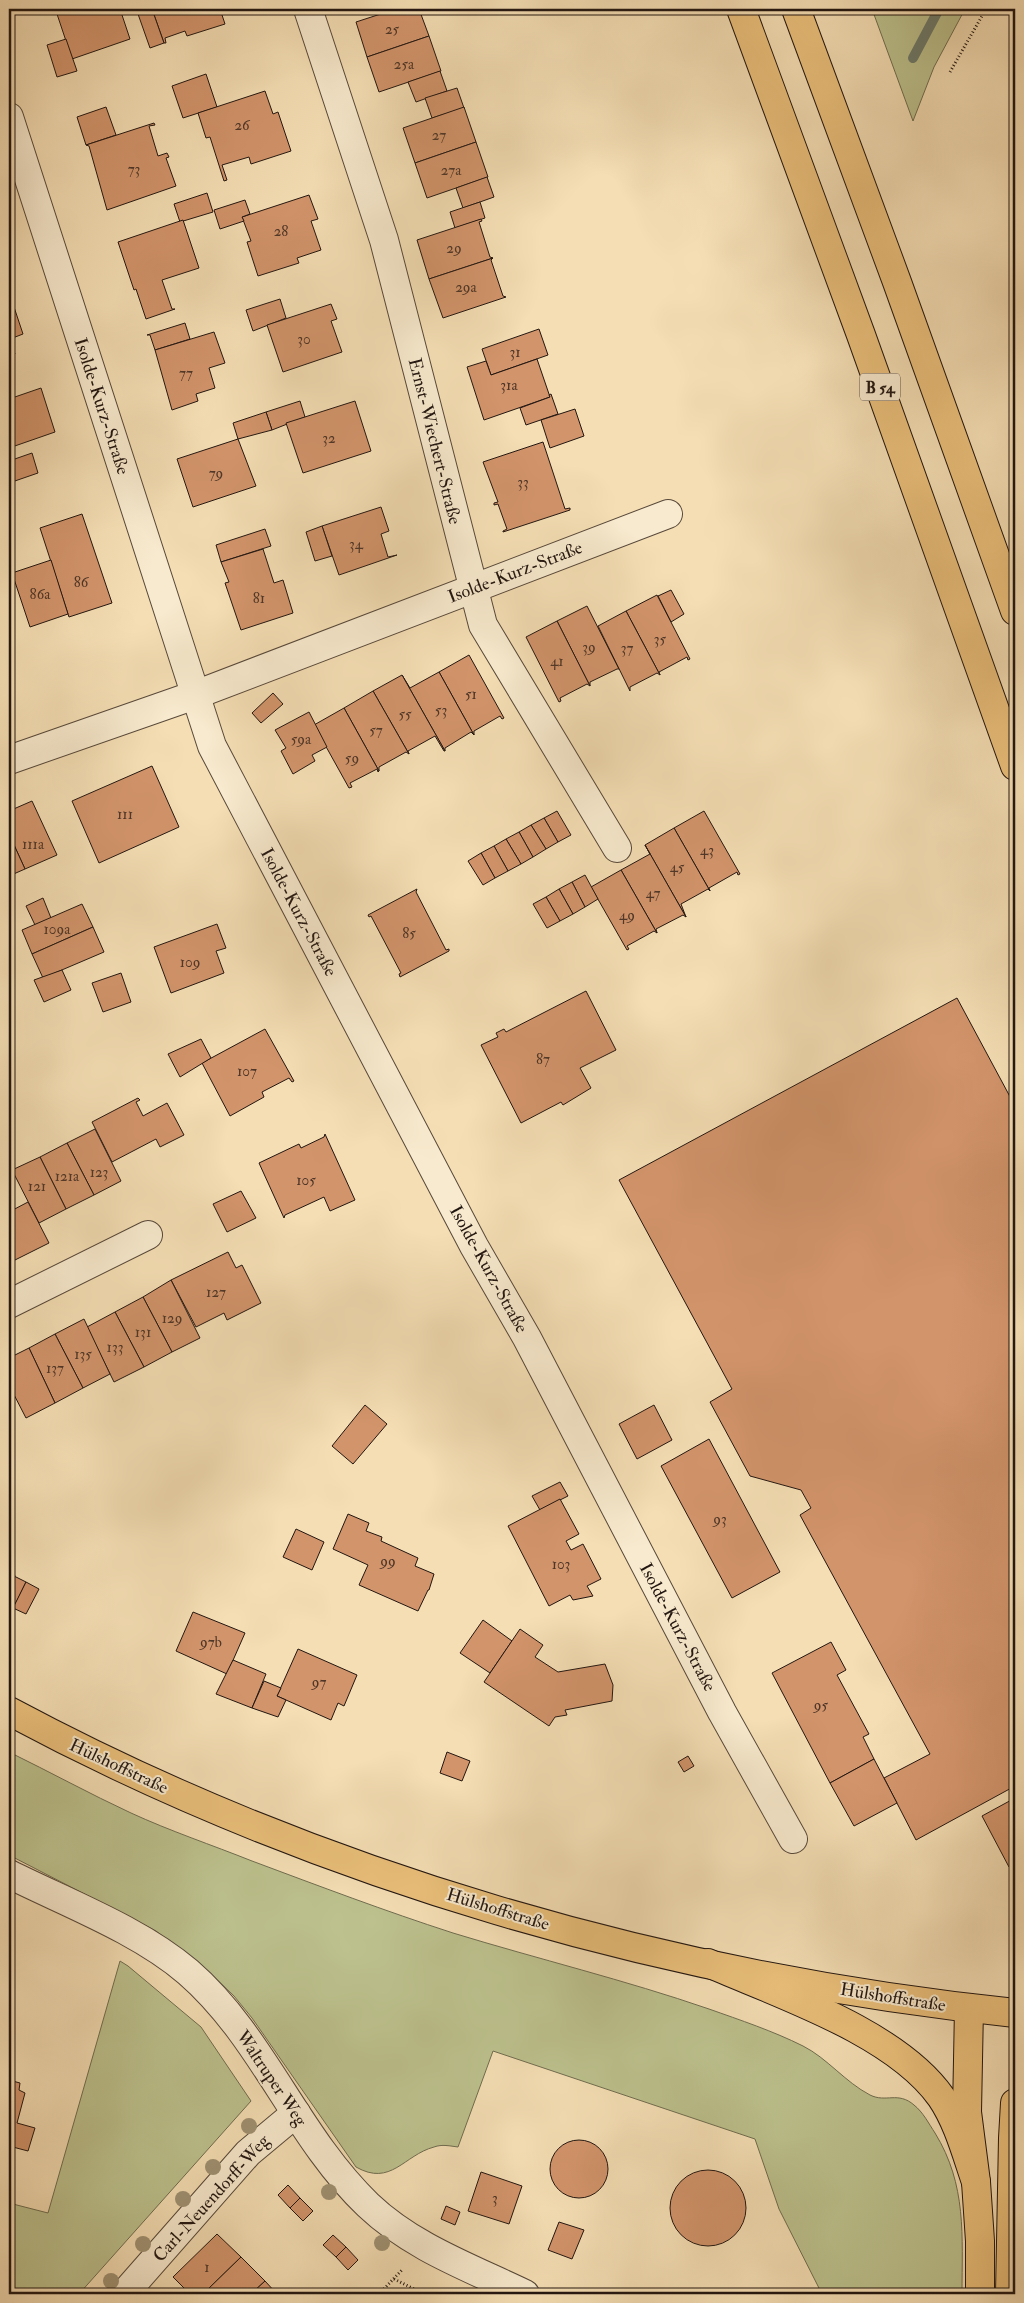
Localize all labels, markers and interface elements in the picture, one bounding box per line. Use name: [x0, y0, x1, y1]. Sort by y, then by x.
house number: 25: [385, 20, 399, 39]
house number: 25a: [394, 55, 415, 74]
house number: 26: [234, 116, 251, 135]
house number: 27: [432, 126, 446, 145]
house number: 73: [128, 160, 140, 179]
house number: 27a: [441, 161, 462, 180]
house number: 28: [274, 222, 288, 241]
house number: 29: [446, 239, 462, 258]
house number: 29a: [455, 278, 478, 297]
house number: 30: [297, 330, 311, 349]
street label: Isolde-Kurz-Straße: [69, 335, 135, 478]
house number: 31: [509, 343, 521, 362]
street label: Ernst-Wiechert-Straße: [403, 356, 466, 527]
house number: 77: [179, 364, 193, 383]
road number: B 54: [860, 374, 900, 401]
house number: 31a: [500, 376, 518, 395]
house number: 32: [322, 429, 336, 448]
house number: 79: [209, 464, 223, 483]
house number: 33: [517, 473, 529, 492]
house number: 34: [349, 535, 364, 554]
street label: Isolde-Kurz-Straße: [445, 536, 586, 609]
house number: 86: [74, 573, 90, 592]
house number: 86a: [30, 585, 51, 604]
house number: 81: [253, 589, 265, 608]
house number: 35: [654, 630, 667, 649]
house number: 39: [582, 638, 596, 657]
house number: 37: [621, 639, 633, 658]
house number: 41: [550, 652, 564, 671]
house number: 51: [465, 685, 477, 704]
house number: 53: [435, 701, 447, 720]
house number: 55: [398, 705, 412, 724]
house number: 57: [369, 721, 383, 740]
house number: 59a: [291, 730, 312, 749]
house number: 59: [345, 749, 359, 768]
house number: 111: [117, 805, 133, 824]
house number: 111a: [22, 835, 45, 854]
house number: 43: [700, 841, 714, 860]
street label: Isolde-Kurz-Straße: [255, 844, 342, 981]
house number: 45: [670, 858, 685, 877]
house number: 47: [646, 884, 660, 903]
house number: 49: [619, 906, 635, 925]
house number: 109a: [44, 920, 71, 939]
house number: 85: [402, 924, 416, 943]
house number: 109: [180, 953, 200, 972]
house number: 87: [536, 1050, 550, 1069]
house number: 107: [237, 1062, 257, 1081]
house number: 123: [90, 1163, 108, 1182]
house number: 121a: [55, 1167, 80, 1186]
house number: 105: [296, 1171, 316, 1190]
house number: 121: [28, 1177, 46, 1196]
street label: Isolde-Kurz-Straße: [444, 1201, 533, 1337]
house number: 127: [206, 1283, 226, 1302]
house number: 129: [162, 1309, 182, 1328]
house number: 131: [135, 1323, 151, 1342]
house number: 133: [107, 1338, 123, 1357]
house number: 135: [74, 1345, 92, 1364]
house number: 137: [46, 1359, 64, 1378]
house number: 93: [712, 1510, 727, 1529]
house number: 99: [379, 1552, 396, 1571]
house number: 103: [552, 1555, 570, 1574]
street label: Isolde-Kurz-Straße: [634, 1559, 721, 1696]
house number: 97b: [199, 1633, 222, 1652]
house number: 97: [311, 1673, 326, 1692]
house number: 95: [813, 1696, 829, 1715]
street label: Hülshoffstraße: [66, 1734, 172, 1800]
street label: Hülshoffstraße: [444, 1883, 553, 1936]
street label: Hülshoffstraße: [839, 1978, 948, 2017]
street label: Waltruper Weg: [231, 2025, 313, 2132]
street label: Carl-Neuendorff-Weg: [148, 2129, 276, 2267]
house number: 3: [492, 2189, 498, 2208]
house number: 1: [204, 2258, 210, 2277]

